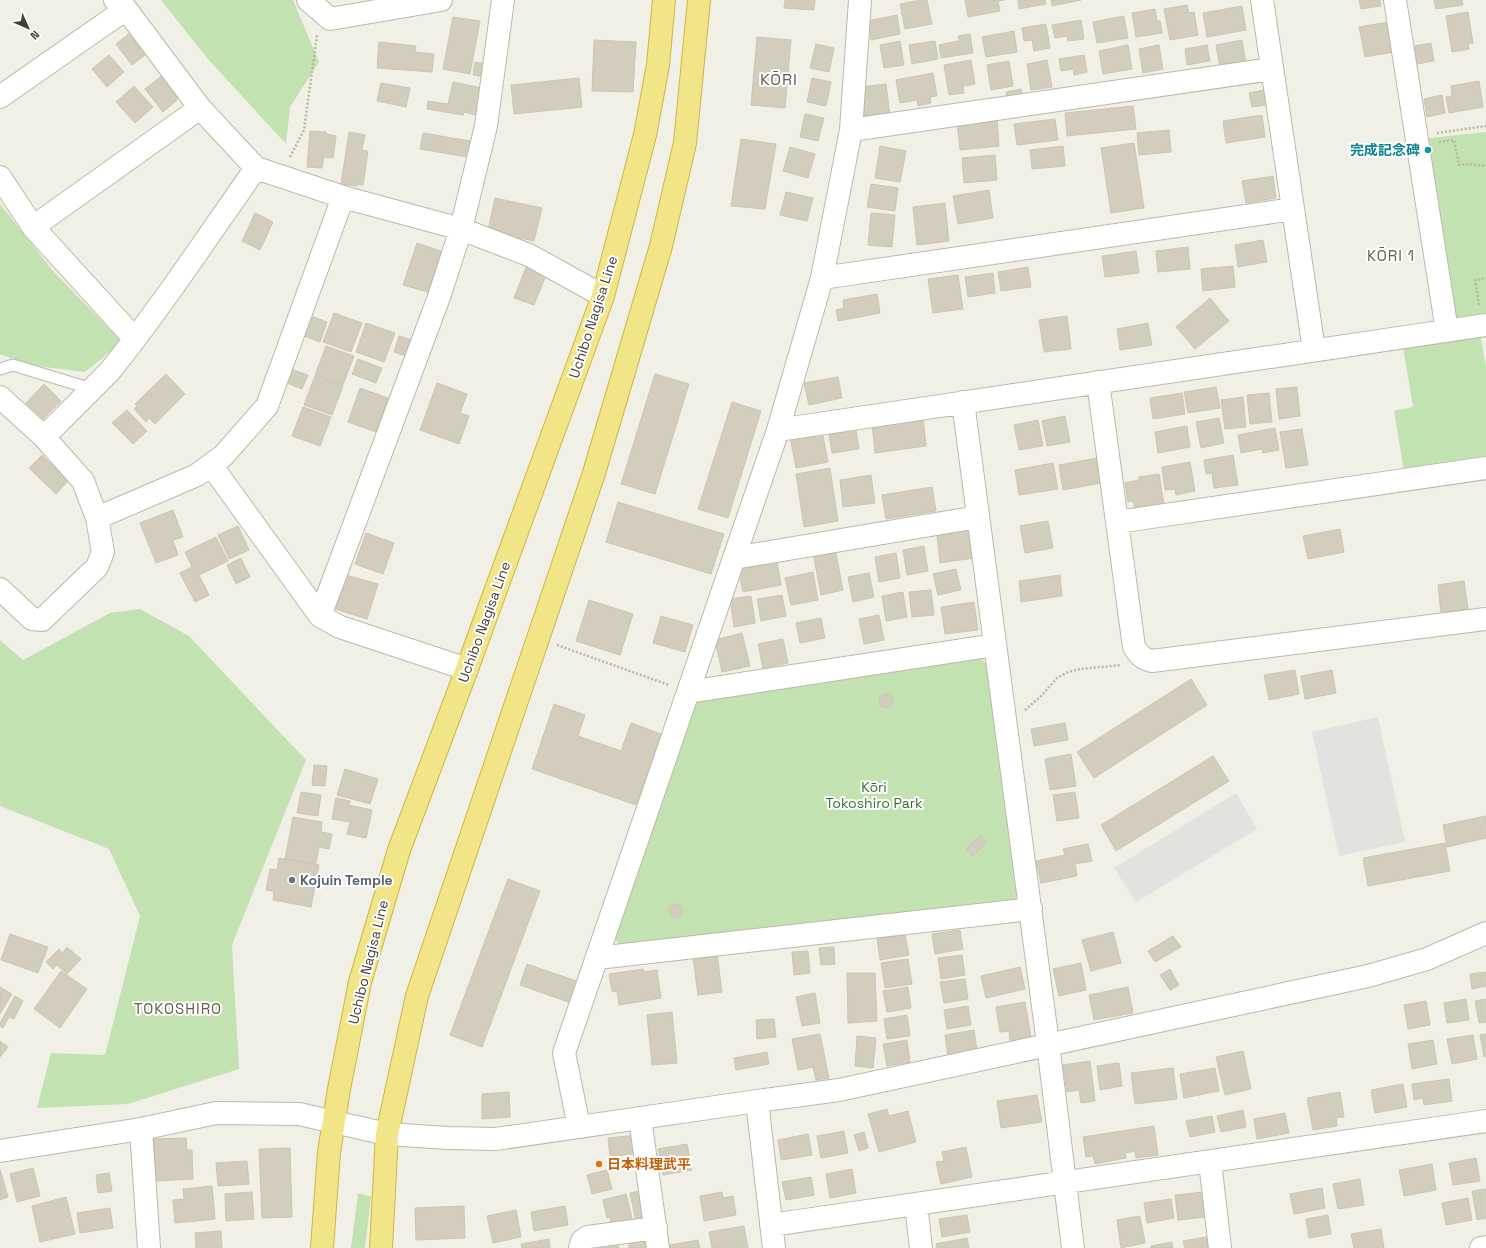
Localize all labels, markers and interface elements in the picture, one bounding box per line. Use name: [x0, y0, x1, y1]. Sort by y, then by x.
north arrow: [8, 8, 48, 48]
text: N: [28, 28, 43, 43]
district label: KŌRI: [760, 69, 798, 90]
place label: 完成記念碑: [1350, 141, 1420, 159]
marker: 完成記念碑: [1423, 145, 1433, 155]
district label: KŌRI 1: [1367, 246, 1415, 265]
street label: Uchibo Nagisa Line: [565, 254, 621, 380]
street label: Uchibo Nagisa Line: [454, 559, 514, 685]
park label: Kōri Tokoshiro Park: [825, 778, 923, 812]
place label: Kojuin Temple: [300, 871, 393, 889]
marker: Kojuin Temple: [287, 875, 297, 885]
street label: Uchibo Nagisa Line: [344, 898, 392, 1026]
district label: TOKOSHIRO: [134, 999, 222, 1018]
place label: 日本料理武平: [607, 1155, 691, 1173]
marker: 日本料理武平: [594, 1159, 604, 1169]

